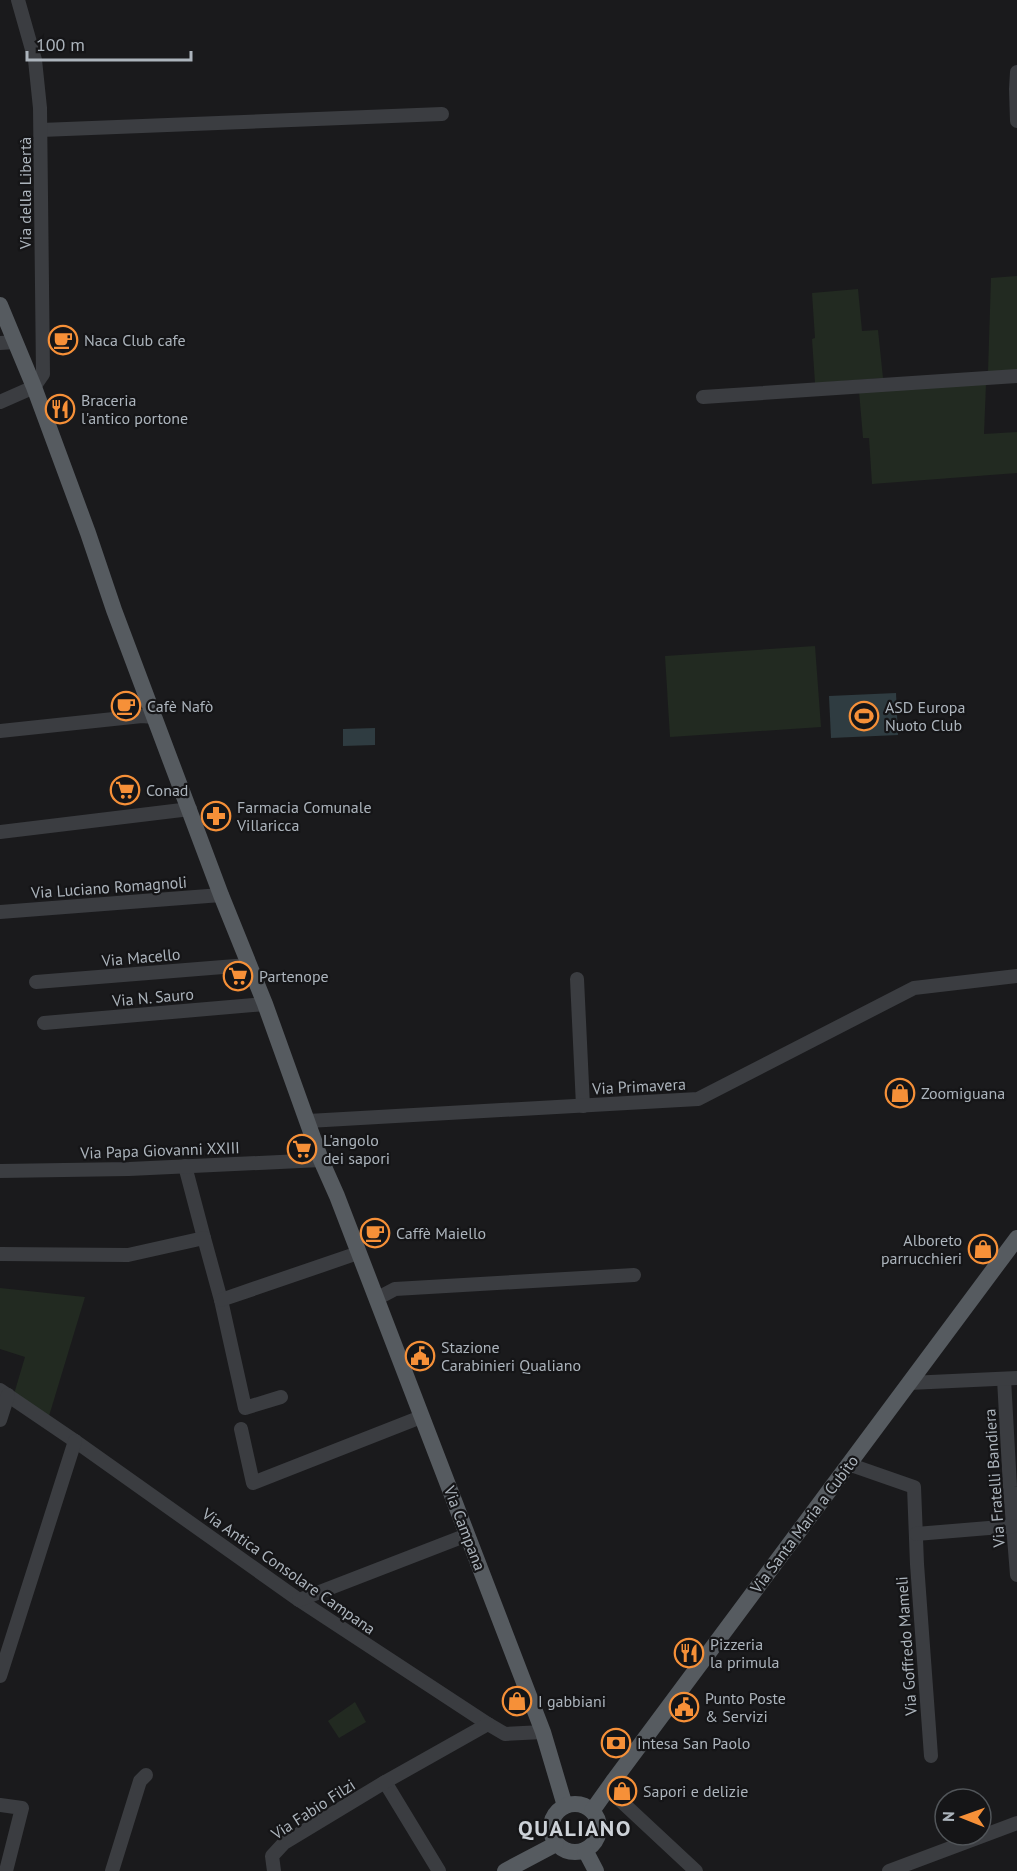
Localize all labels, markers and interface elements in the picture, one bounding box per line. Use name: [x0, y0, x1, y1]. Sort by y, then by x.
scale bar: [27, 24, 190, 62]
text: 100 m: [36, 33, 85, 56]
street label: Via della Libertà: [15, 137, 35, 250]
cafe icon: Naca Club cafe: [47, 324, 79, 356]
place label: Naca Club cafe: [84, 330, 186, 350]
place label: Braceria l'antico portone: [81, 390, 188, 428]
restaurant icon: Braceria l'antico portone: [44, 393, 76, 425]
cafe icon: Cafè Nafò: [110, 690, 142, 722]
place label: Cafè Nafò: [147, 696, 213, 716]
place label: ASD Europa Nuoto Club: [885, 697, 965, 735]
sports icon: ASD Europa Nuoto Club: [848, 700, 880, 732]
supermarket icon: Conad: [109, 774, 141, 806]
place label: Conad: [146, 780, 188, 800]
place label: Farmacia Comunale Villaricca: [236, 797, 372, 835]
pharmacy icon: Farmacia Comunale Villaricca: [200, 800, 232, 832]
street label: Via Luciano Romagnoli: [29, 872, 188, 902]
street label: Via Macello: [100, 944, 181, 970]
supermarket icon: Partenope: [222, 960, 254, 992]
place label: Partenope: [259, 966, 329, 986]
street label: Via N. Sauro: [110, 983, 195, 1011]
street label: Via Primavera: [591, 1074, 686, 1098]
shop icon: Zoomiguana: [884, 1077, 916, 1109]
place label: Zoomiguana: [921, 1083, 1005, 1103]
place label: L'angolo dei sapori: [323, 1130, 390, 1168]
supermarket icon: L'angolo dei sapori: [286, 1133, 318, 1165]
street label: Via Papa Giovanni XXIII: [79, 1137, 240, 1163]
cafe icon: Caffè Maiello: [359, 1217, 391, 1249]
place label: Caffè Maiello: [396, 1223, 486, 1243]
place label: Alboreto parrucchieri: [881, 1230, 962, 1268]
shop icon: Alboreto parrucchieri: [967, 1233, 999, 1265]
place label: Stazione Carabinieri Qualiano: [441, 1337, 581, 1375]
public building icon: Stazione Carabinieri Qualiano: [404, 1340, 436, 1372]
street label: Via Fratelli Bandiera: [979, 1408, 1009, 1549]
street label: Via Santa Maria a Cubito: [745, 1451, 862, 1598]
street label: Via Campana: [439, 1482, 490, 1573]
street label: Via Antica Consolare Campana: [198, 1503, 380, 1639]
street label: Via Goffredo Mameli: [891, 1576, 921, 1717]
place label: Pizzeria la primula: [710, 1634, 780, 1672]
restaurant icon: Pizzeria la primula: [673, 1637, 705, 1669]
shop icon: I gabbiani: [501, 1685, 533, 1717]
place label: Punto Poste & Servizi: [705, 1688, 786, 1726]
place label: I gabbiani: [538, 1691, 606, 1711]
public building icon: Punto Poste & Servizi: [668, 1691, 700, 1723]
bank icon: Intesa San Paolo: [600, 1727, 632, 1759]
place label: Intesa San Paolo: [637, 1733, 750, 1753]
street label: Via Fabio Filzi: [266, 1774, 359, 1844]
shop icon: Sapori e delizie: [606, 1775, 638, 1807]
place label: Sapori e delizie: [643, 1781, 748, 1801]
north arrow: [933, 1787, 993, 1847]
text: N: [938, 1811, 958, 1822]
district label: QUALIANO: [518, 1814, 632, 1842]

